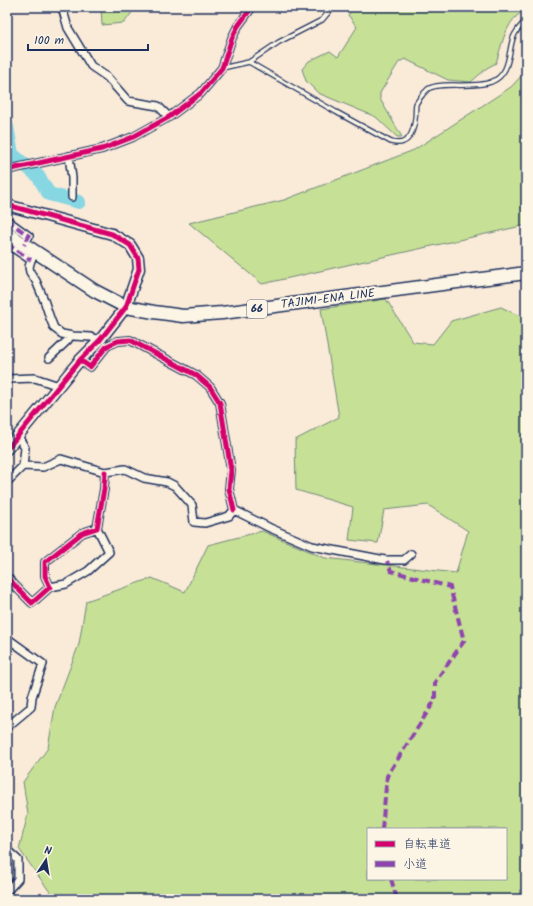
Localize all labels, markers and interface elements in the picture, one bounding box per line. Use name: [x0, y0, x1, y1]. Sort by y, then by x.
scale bar: [28, 26, 148, 52]
text: 100 m: [34, 31, 65, 50]
street label: TAJIMI-ENA LINE: [280, 284, 377, 314]
road number: 66: [247, 300, 267, 318]
legend: [367, 828, 507, 880]
text: 自転車道: [403, 835, 451, 854]
north arrow: [26, 840, 66, 880]
text: N: [43, 842, 53, 861]
text: 小道: [403, 855, 427, 874]

